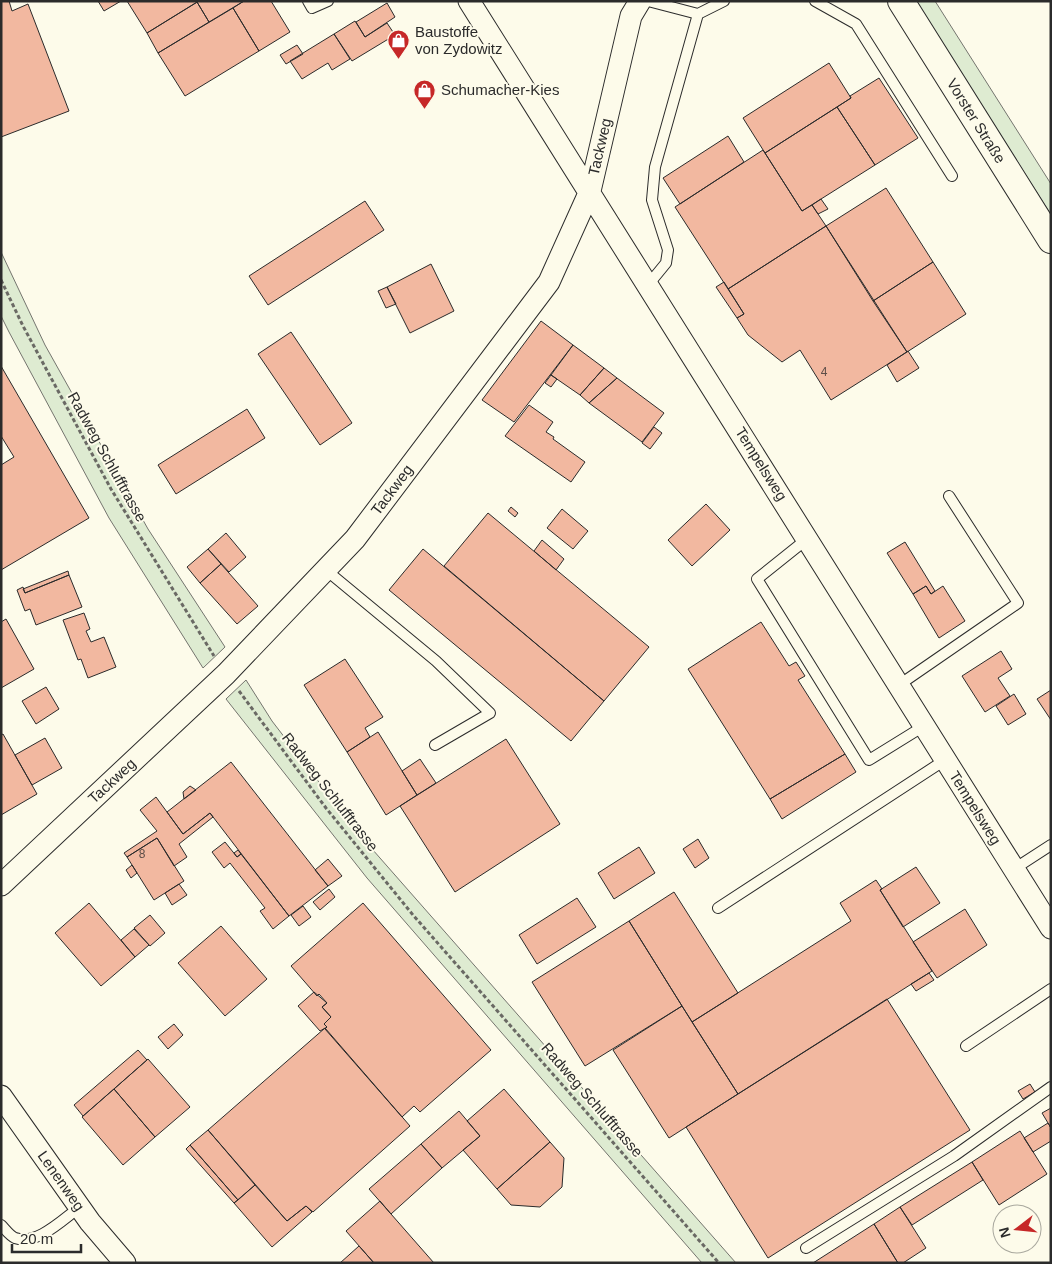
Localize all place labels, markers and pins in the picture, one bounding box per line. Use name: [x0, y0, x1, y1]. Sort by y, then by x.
place label: Baustoffe von Zydowitz: [415, 23, 503, 57]
shop icon: Baustoffe von Zydowitz: [387, 29, 411, 60]
shop icon: Schumacher-Kies: [413, 78, 437, 109]
place label: Schumacher-Kies: [441, 81, 559, 98]

